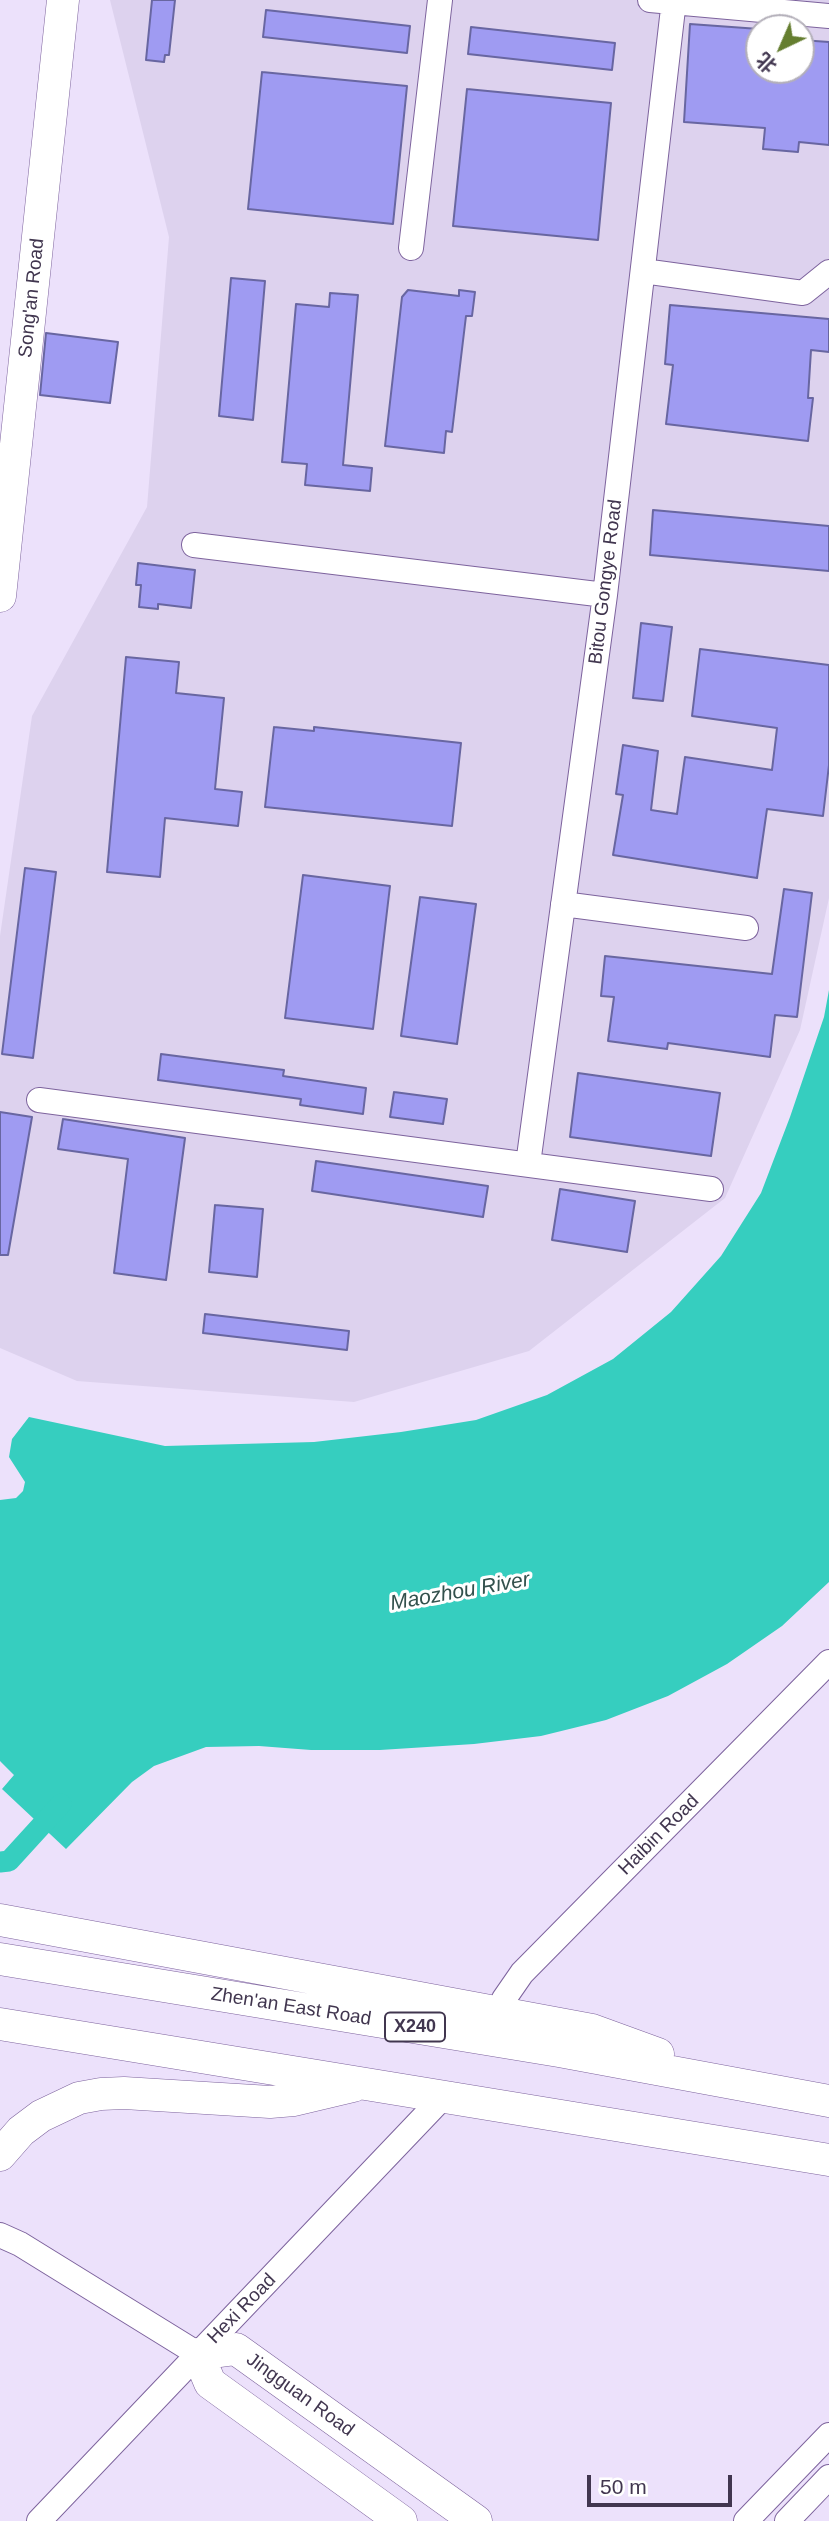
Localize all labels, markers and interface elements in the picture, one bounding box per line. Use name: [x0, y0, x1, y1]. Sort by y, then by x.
north arrow: [745, 14, 815, 84]
text: 北: [752, 49, 781, 77]
street label: Song'an Road: [14, 237, 50, 359]
street label: Bitou Gongye Road: [585, 498, 627, 666]
water label: Maozhou River: [388, 1567, 532, 1617]
street label: Haibin Road: [614, 1790, 704, 1880]
street label: Zhen'an East Road: [209, 1983, 373, 2031]
road number: X240: [385, 2012, 445, 2041]
street label: Hexi Road: [203, 2269, 281, 2349]
street label: Jingguan Road: [242, 2348, 358, 2442]
scale bar: [591, 2462, 736, 2506]
text: 50 m: [600, 2475, 647, 2498]

